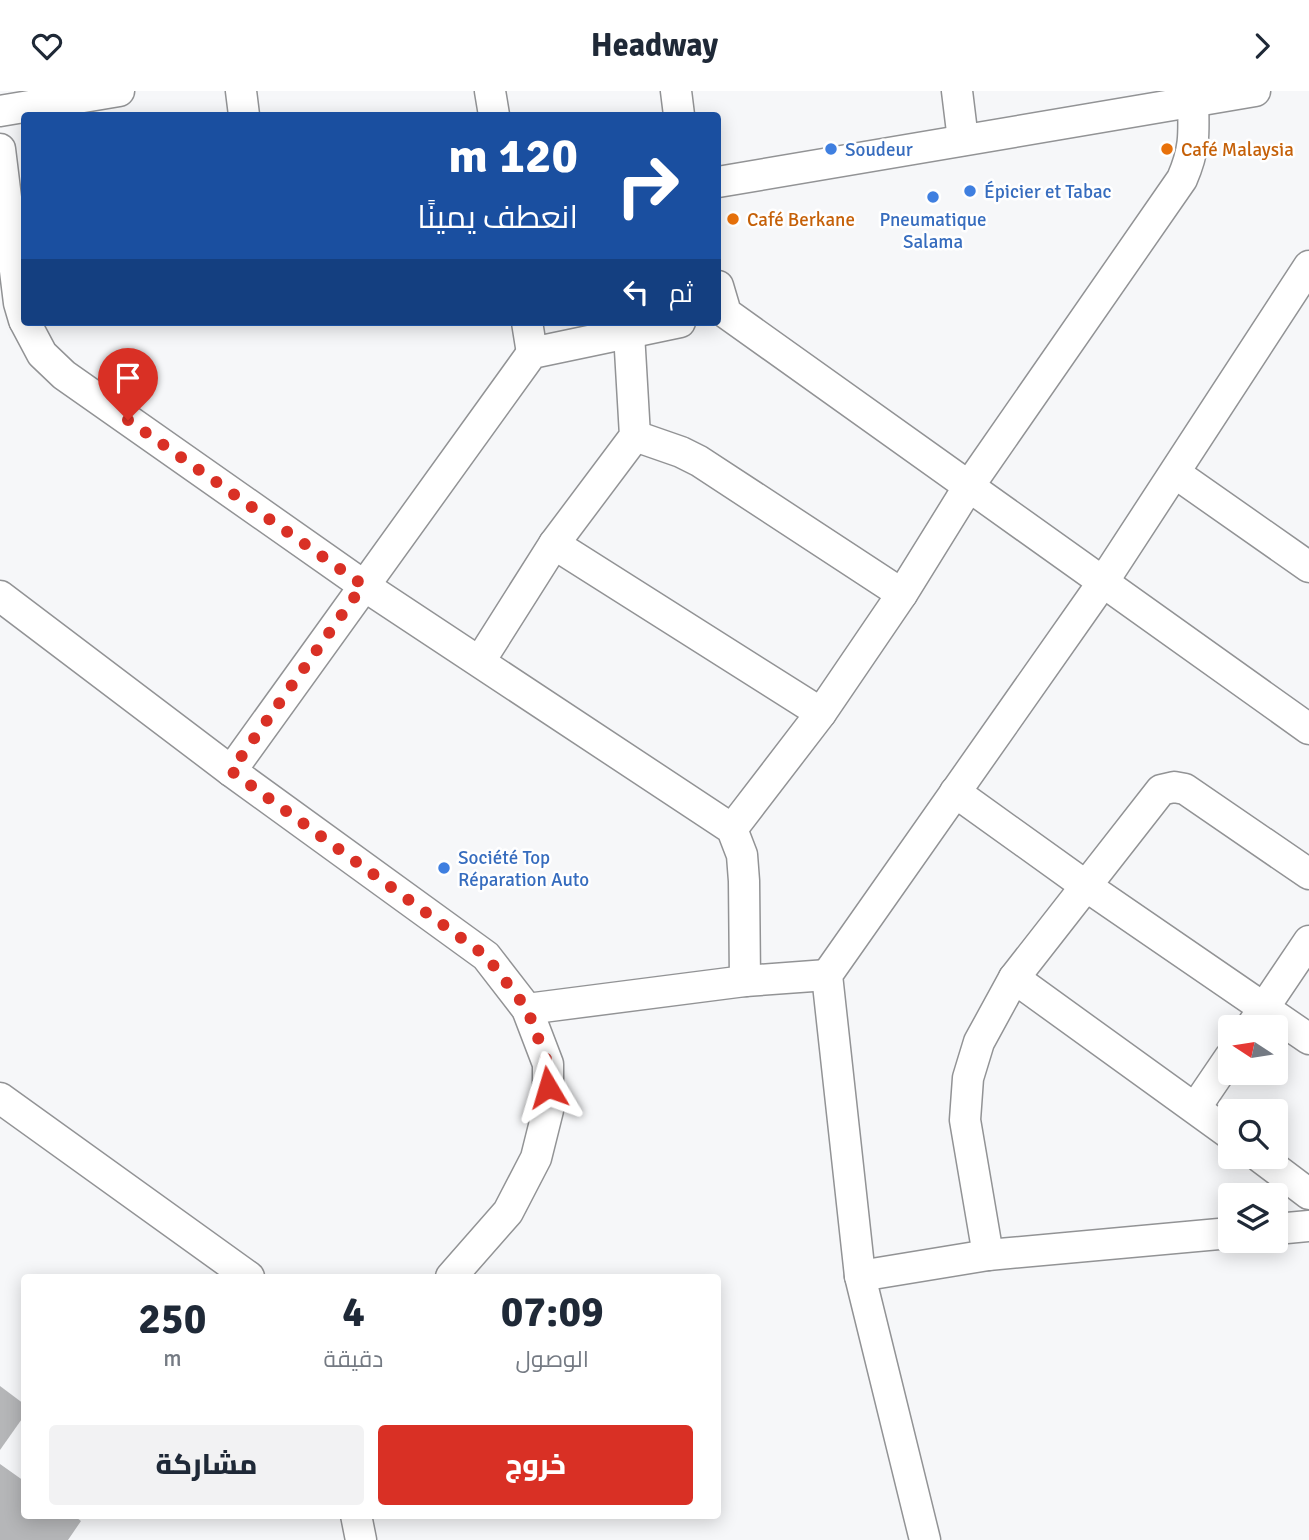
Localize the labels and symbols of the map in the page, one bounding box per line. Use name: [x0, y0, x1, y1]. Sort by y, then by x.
place label: Soudeur: [845, 138, 913, 162]
place label: Café Malaysia: [1181, 138, 1294, 162]
marker: Soudeur: [823, 141, 839, 157]
marker: Café Malaysia: [1159, 141, 1175, 157]
place label: Épicier et Tabac: [984, 180, 1111, 204]
marker: Épicier et Tabac: [962, 183, 978, 199]
marker: Pneumatique Salama: [925, 189, 941, 205]
place label: Café Berkane: [747, 208, 855, 232]
place label: Pneumatique Salama: [879, 208, 987, 254]
marker: Café Berkane: [725, 211, 741, 227]
pin: [98, 348, 158, 420]
place label: Société Top Réparation Auto: [458, 846, 589, 892]
marker: Société Top Réparation Auto: [436, 860, 452, 876]
north arrow: [1218, 1015, 1288, 1085]
position arrow: [511, 1050, 585, 1124]

